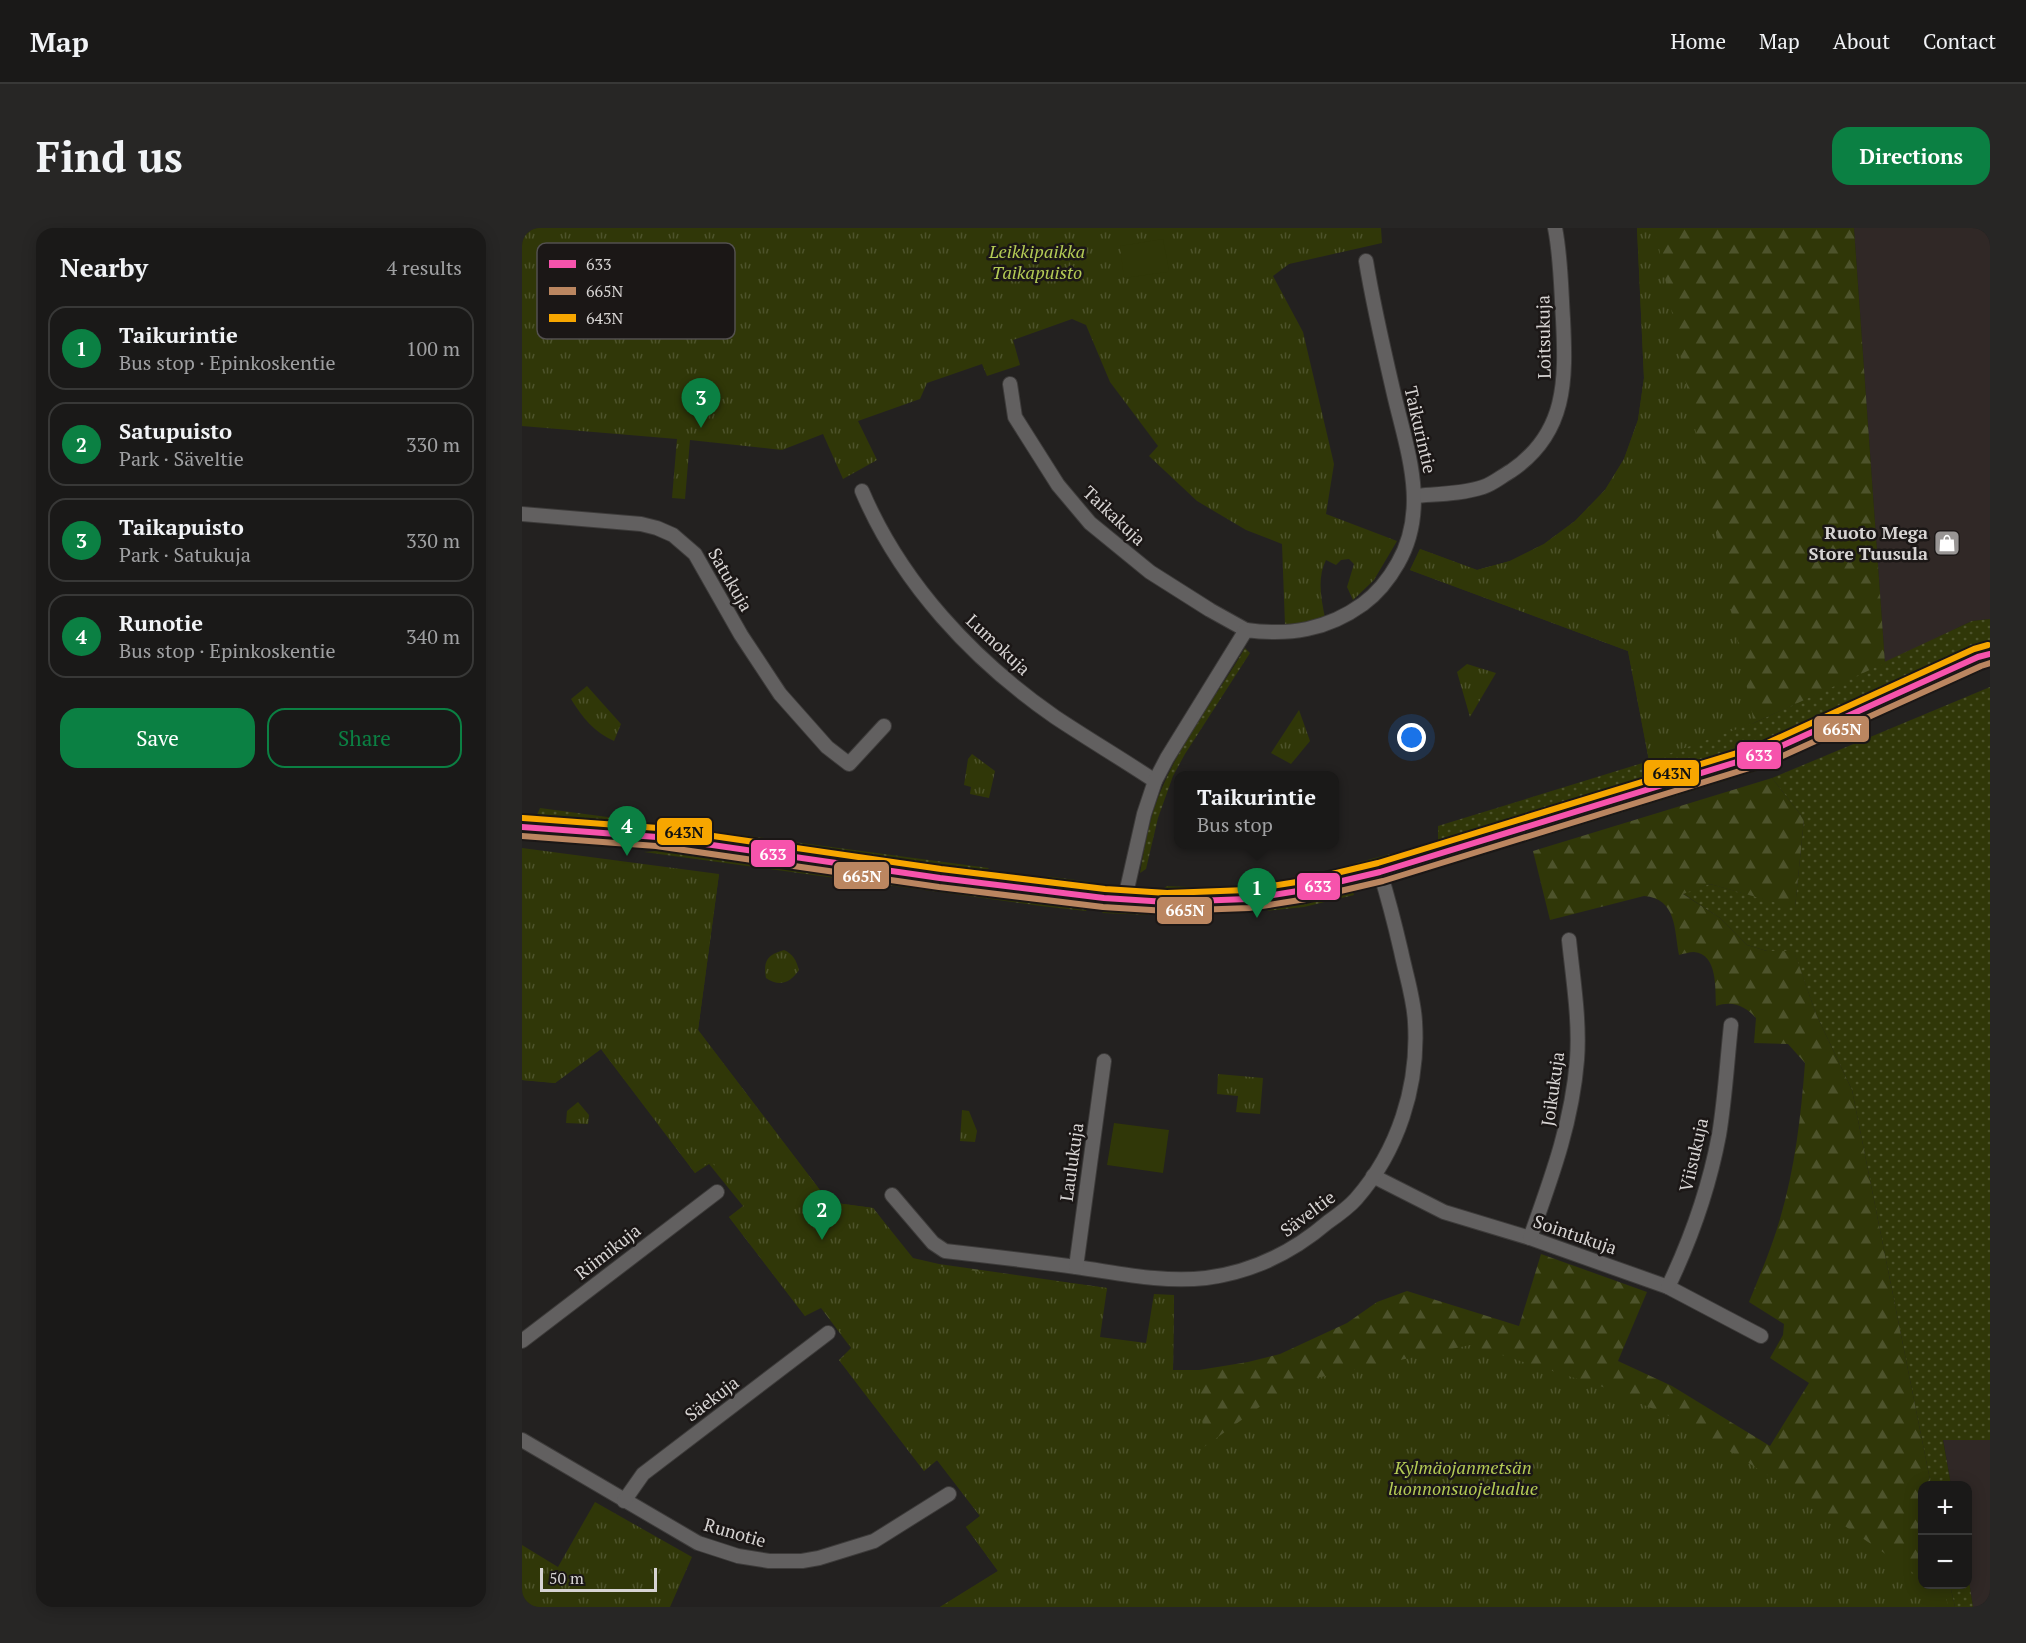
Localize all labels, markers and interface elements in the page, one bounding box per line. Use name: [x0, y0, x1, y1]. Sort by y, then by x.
text: Map: [30, 23, 89, 60]
text: Home: [1670, 27, 1726, 55]
text: Map: [1759, 27, 1800, 55]
text: About: [1833, 27, 1890, 55]
text: Contact: [1923, 27, 1996, 55]
button: Directions: [1832, 127, 1990, 185]
text: Find us: [36, 128, 183, 184]
park label: Leikkipaikka Taikapuisto: [988, 239, 1085, 284]
legend: [537, 243, 735, 339]
text: Nearby: [60, 250, 148, 284]
text: 633: [586, 253, 612, 275]
text: 4 results: [387, 254, 462, 281]
text: 665N: [586, 280, 624, 302]
street label: Loitsukuja: [1530, 295, 1556, 379]
text: 643N: [586, 307, 624, 329]
text: Taikurintie: [119, 320, 238, 349]
text: 1: [76, 335, 87, 362]
text: 100 m: [406, 335, 460, 362]
text: Bus stop · Epinkoskentie: [119, 349, 335, 376]
pin: 3: [682, 378, 720, 428]
street label: Taikurintie: [1399, 384, 1443, 476]
text: Satupuisto: [119, 416, 232, 445]
text: 2: [76, 431, 87, 458]
text: 330 m: [406, 431, 460, 458]
text: Park · Säveltie: [119, 445, 244, 472]
street label: Taikakuja: [1078, 480, 1151, 550]
text: Taikapuisto: [119, 512, 244, 541]
place label: Ruoto Mega Store Tuusula: [1809, 520, 1928, 565]
text: 3: [76, 527, 87, 554]
text: 330 m: [406, 527, 460, 554]
shop icon: Ruoto Mega Store Tuusula: [1932, 528, 1962, 558]
text: Park · Satukuja: [119, 541, 251, 568]
street label: Satukuja: [703, 543, 759, 616]
text: Runotie: [119, 608, 203, 637]
street label: Lumokuja: [961, 608, 1036, 680]
text: 4: [76, 623, 87, 650]
text: 340 m: [406, 623, 460, 650]
text: Bus stop · Epinkoskentie: [119, 637, 335, 664]
button: Save: [60, 708, 255, 768]
button: Share: [267, 708, 462, 768]
line badge: 665N: [1813, 715, 1870, 743]
text: 665N: [1822, 718, 1862, 740]
your location: [1397, 723, 1426, 752]
line badge: 633: [1736, 741, 1782, 770]
text: 633: [1745, 744, 1773, 766]
line badge: 643N: [1643, 759, 1700, 787]
text: 643N: [1652, 762, 1692, 784]
popup: [1174, 771, 1339, 849]
text: Taikurintie: [1197, 782, 1316, 811]
pin: 4: [608, 806, 646, 856]
text: Bus stop: [1197, 811, 1273, 838]
line badge: 643N: [656, 817, 713, 846]
text: 643N: [664, 821, 704, 843]
line badge: 633: [750, 839, 796, 868]
text: 633: [759, 843, 787, 865]
line badge: 665N: [833, 861, 890, 890]
text: 665N: [842, 865, 882, 887]
pin: 1: [1238, 868, 1276, 918]
line badge: 633: [1296, 872, 1341, 901]
text: 633: [1304, 875, 1332, 897]
line badge: 665N: [1156, 896, 1213, 925]
text: 665N: [1165, 899, 1205, 921]
street label: Joikukuja: [1535, 1050, 1569, 1128]
street label: Viisukuja: [1673, 1115, 1713, 1194]
street label: Laulukuja: [1054, 1121, 1088, 1203]
street label: Säveltie: [1275, 1185, 1340, 1242]
pin: 2: [802, 1190, 842, 1240]
street label: Sointukuja: [1530, 1209, 1620, 1260]
street label: Riimikuja: [570, 1218, 645, 1284]
street label: Säekuja: [680, 1370, 743, 1426]
park label: Kylmäojanmetsän luonnonsuojelualue: [1388, 1455, 1538, 1500]
map controls: [1918, 1481, 1972, 1589]
button: +: [1918, 1481, 1972, 1535]
street label: Runotie: [701, 1512, 769, 1552]
button: −: [1918, 1535, 1972, 1589]
scale bar: [540, 1565, 657, 1592]
text: 50 m: [549, 1567, 584, 1589]

